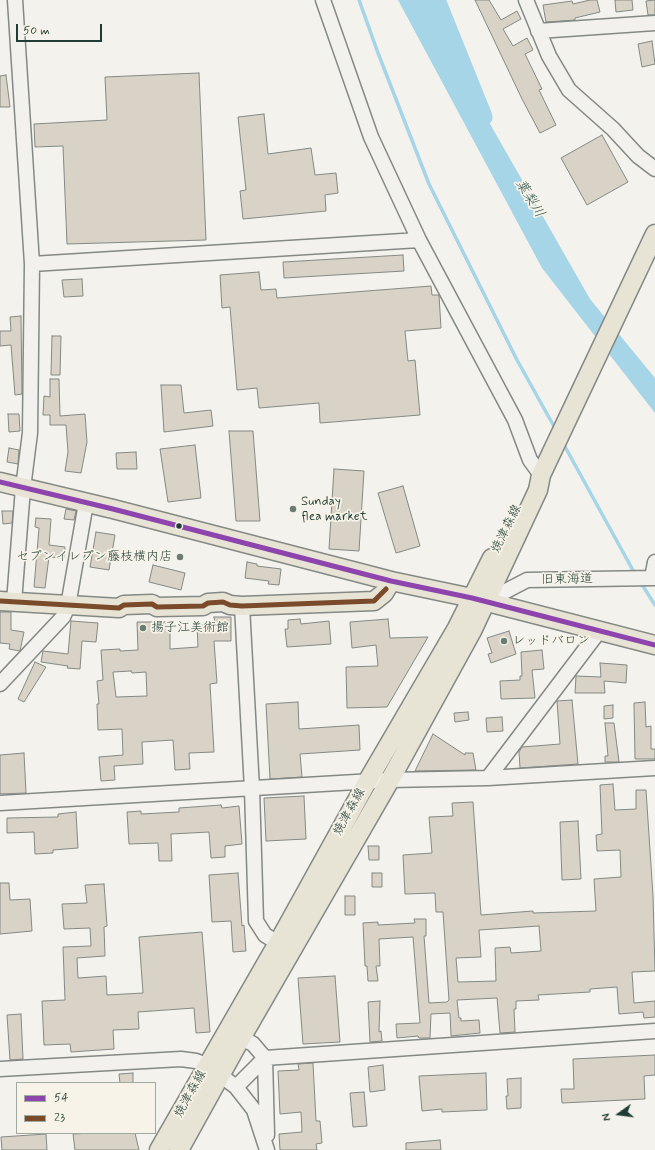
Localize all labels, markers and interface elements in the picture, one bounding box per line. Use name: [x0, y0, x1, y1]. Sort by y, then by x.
scale bar: [18, 16, 104, 42]
text: 50 m: [23, 23, 50, 39]
water label: 葉梨川: [511, 177, 547, 221]
place label: Sunday flea market: [301, 494, 367, 525]
street label: 焼津森線: [489, 502, 525, 556]
marker: Sunday flea market: [288, 504, 298, 514]
unlabelled marker: [174, 521, 184, 531]
place label: セブンイレブン藤枝横内店: [16, 549, 172, 565]
marker: セブンイレブン藤枝横内店: [175, 552, 185, 562]
street label: 旧東海道: [541, 572, 593, 588]
place label: 揚子江美術館: [151, 620, 229, 636]
marker: 揚子江美術館: [138, 623, 148, 633]
place label: レッドバロン: [512, 633, 590, 649]
marker: レッドバロン: [499, 636, 509, 646]
street label: 焼津森線: [331, 785, 369, 839]
street label: 焼津森線: [172, 1067, 210, 1121]
legend: [16, 1082, 156, 1134]
text: 54: [54, 1090, 68, 1106]
north arrow: [599, 1094, 639, 1134]
text: 23: [54, 1110, 65, 1126]
text: N: [600, 1112, 615, 1122]

